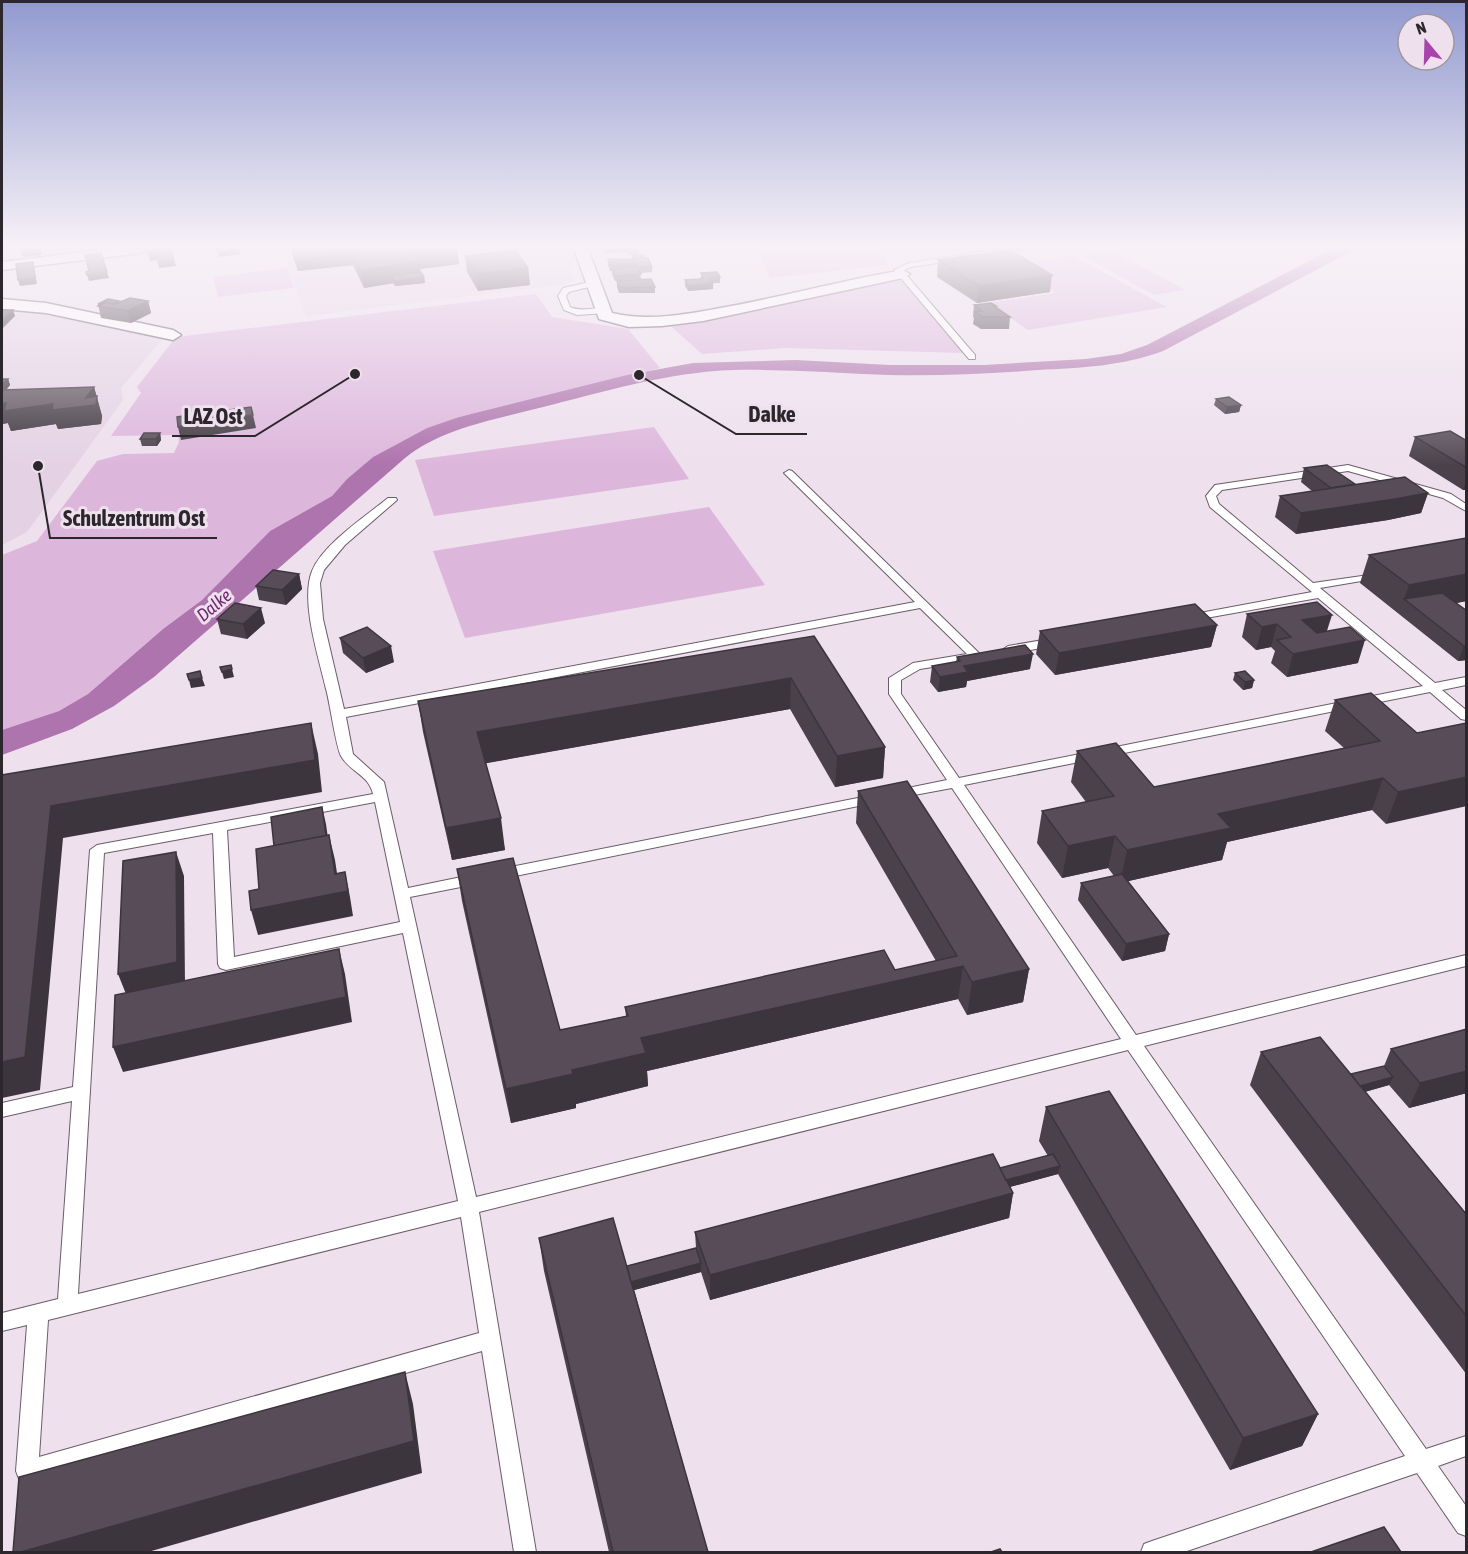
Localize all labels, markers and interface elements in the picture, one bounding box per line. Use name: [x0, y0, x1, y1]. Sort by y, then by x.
north arrow: [1396, 12, 1456, 72]
text: N: [1414, 18, 1429, 38]
callout: Dalke: [736, 394, 807, 434]
callout: LAZ Ost: [172, 396, 255, 436]
text: Dalke: [748, 401, 796, 427]
text: LAZ Ost: [183, 403, 243, 429]
callout: Schulzentrum Ost: [50, 498, 217, 538]
text: Schulzentrum Ost: [63, 505, 206, 531]
water label: Dalke: [192, 584, 236, 626]

